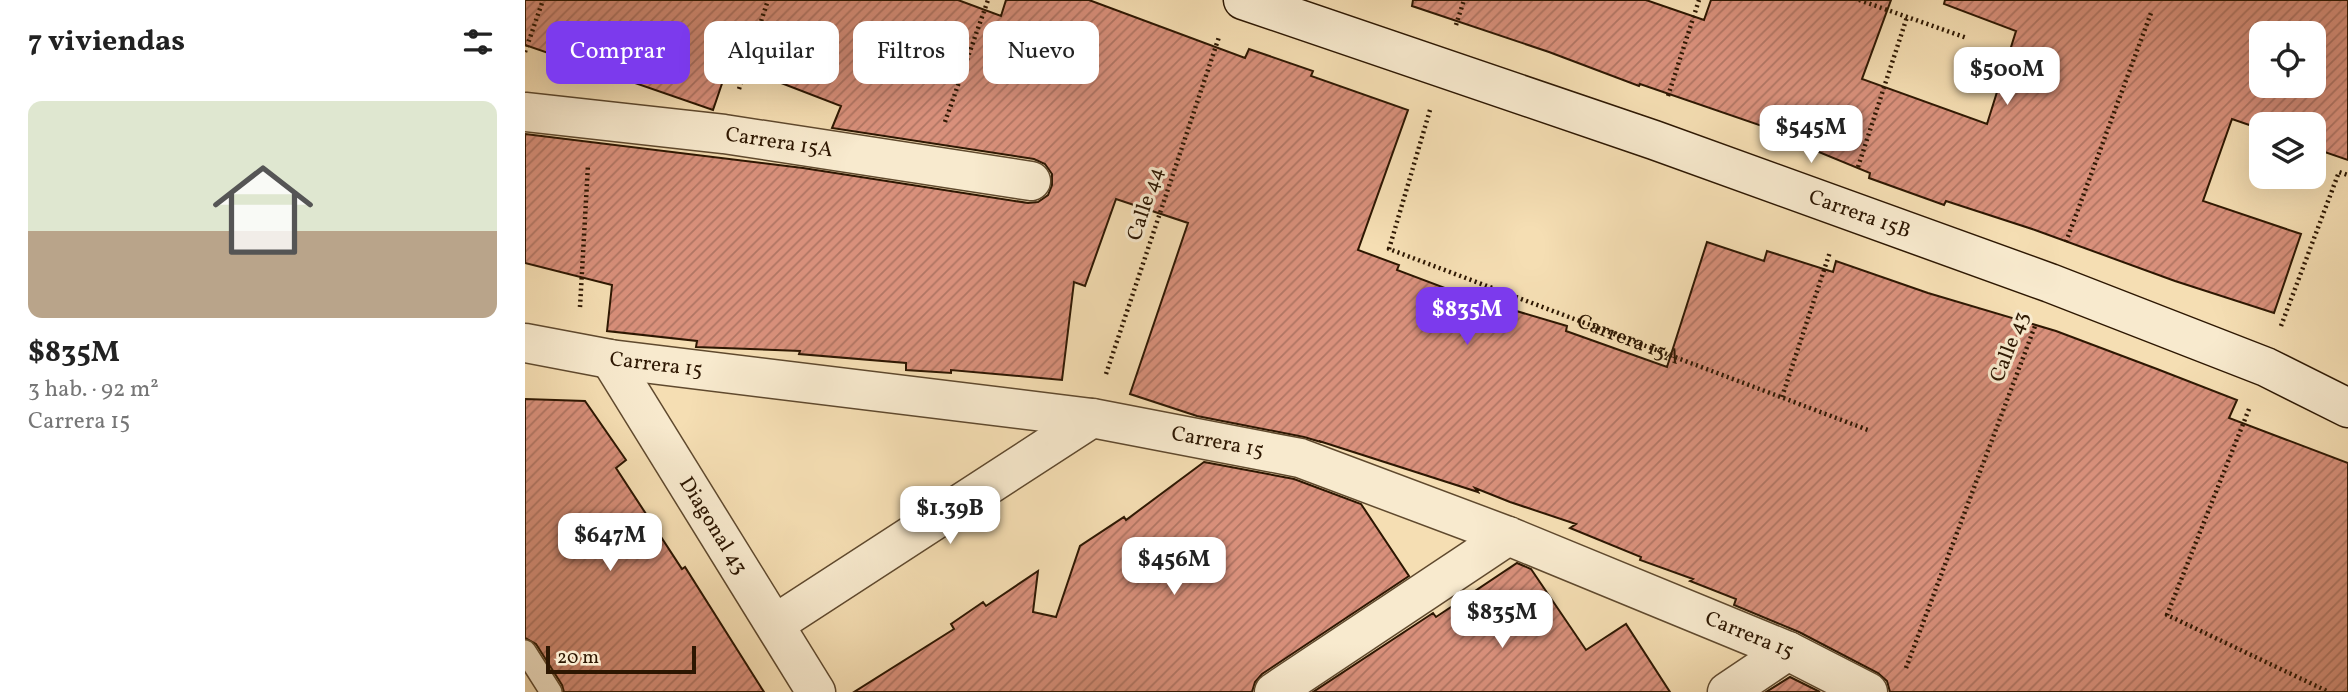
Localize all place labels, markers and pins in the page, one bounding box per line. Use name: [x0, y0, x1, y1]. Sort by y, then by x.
pin: $500M: [1958, 48, 2056, 107]
pin: $545M: [1762, 106, 1860, 165]
pin: $835M: [1418, 288, 1516, 347]
pin: $1.39B: [893, 486, 1007, 546]
pin: $647M: [561, 514, 659, 573]
pin: $456M: [1125, 538, 1223, 597]
pin: $835M: [1453, 590, 1551, 650]

